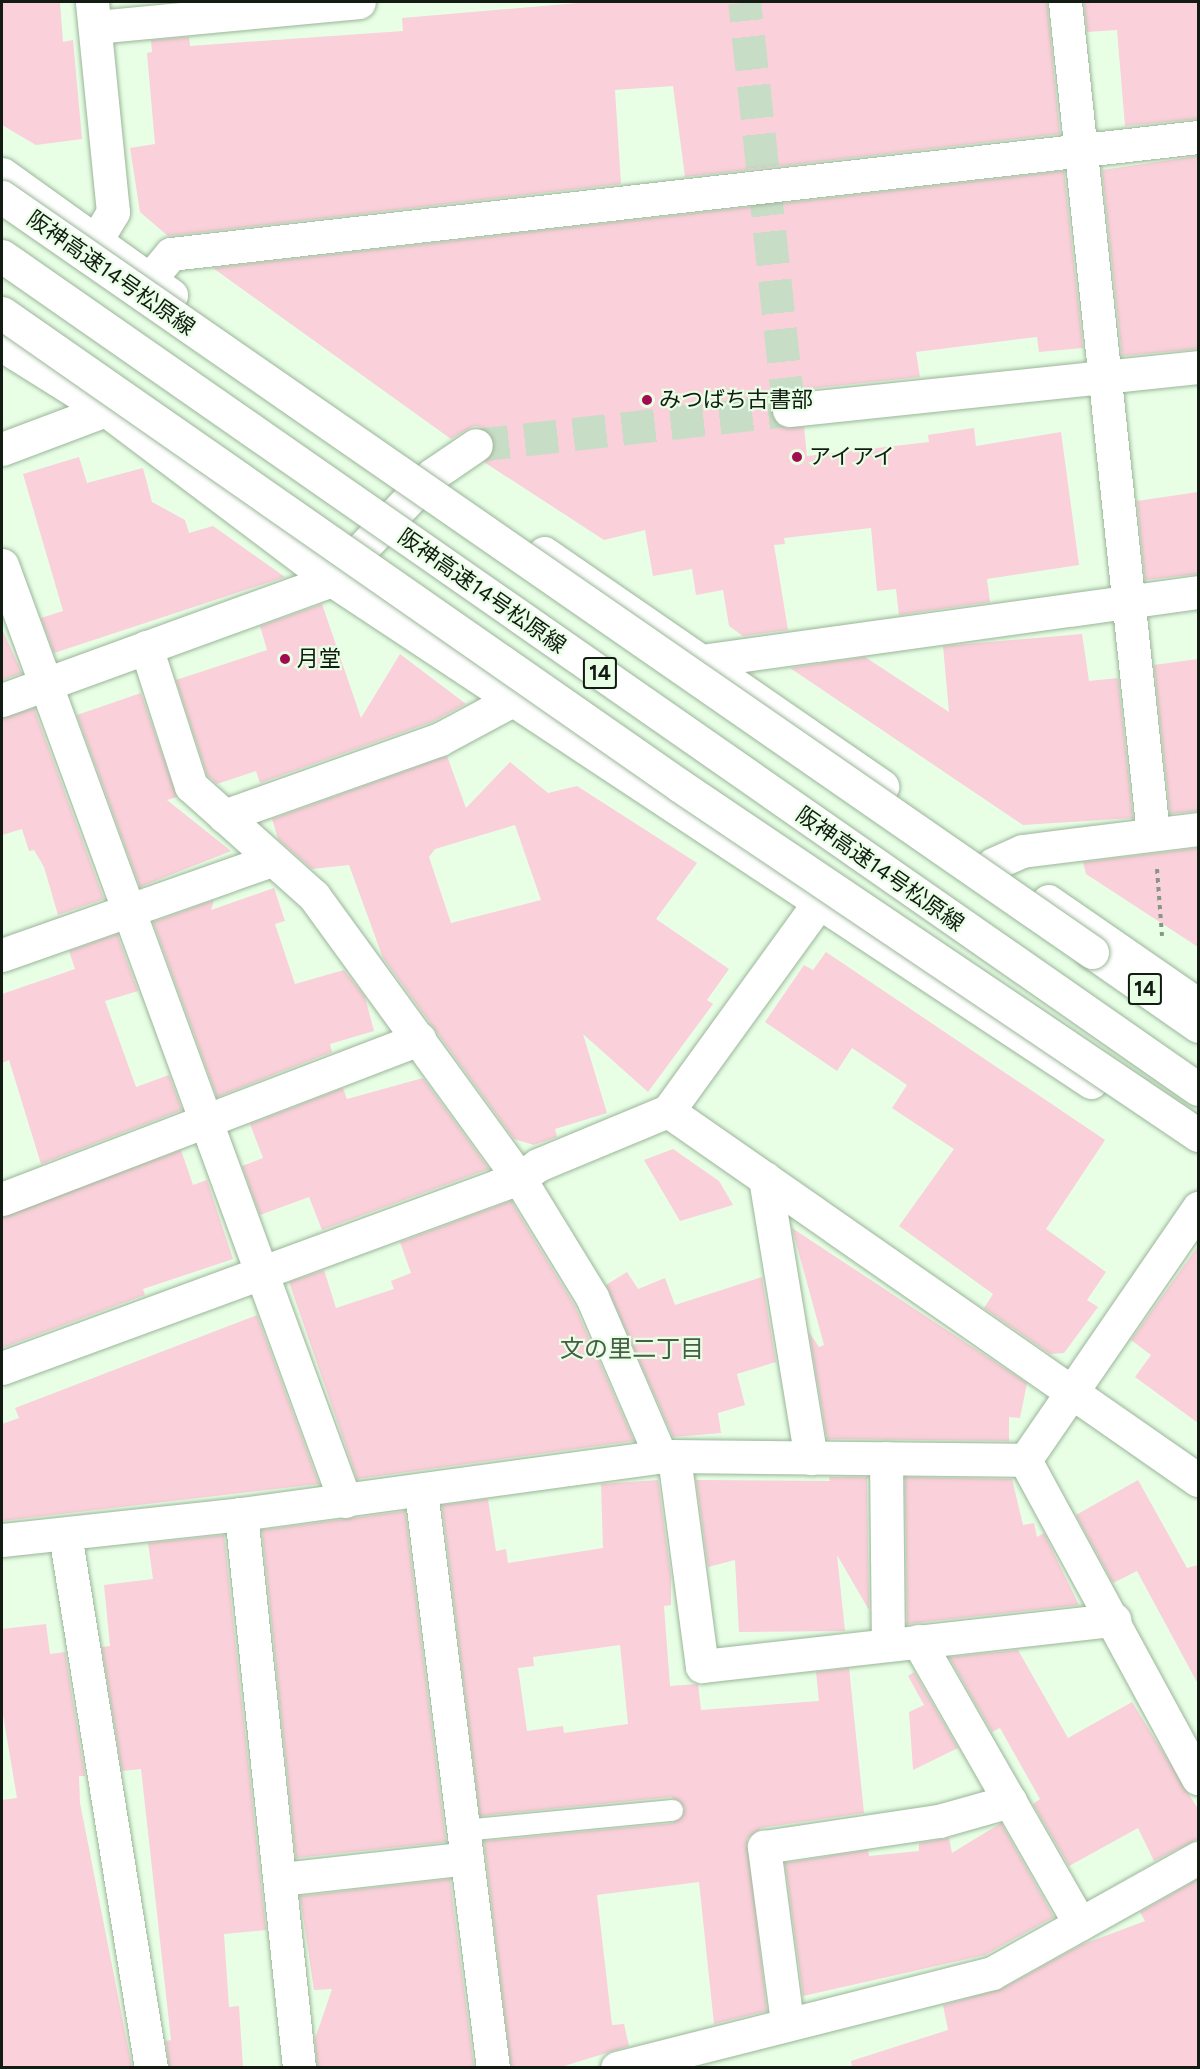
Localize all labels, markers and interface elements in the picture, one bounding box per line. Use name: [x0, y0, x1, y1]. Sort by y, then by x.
street label: 阪神高速14号松原線: [22, 205, 200, 341]
place label: みつばち古書部: [659, 387, 813, 413]
marker: みつばち古書部: [640, 393, 654, 407]
place label: アイアイ: [809, 444, 897, 470]
marker: アイアイ: [790, 450, 804, 464]
street label: 阪神高速14号松原線: [393, 523, 571, 659]
place label: 月堂: [297, 646, 341, 672]
marker: 月堂: [278, 652, 292, 666]
road number: 14: [582, 655, 618, 691]
street label: 阪神高速14号松原線: [791, 801, 969, 937]
road number: 14: [1127, 971, 1163, 1007]
district label: 文の里二丁目: [560, 1335, 704, 1363]

